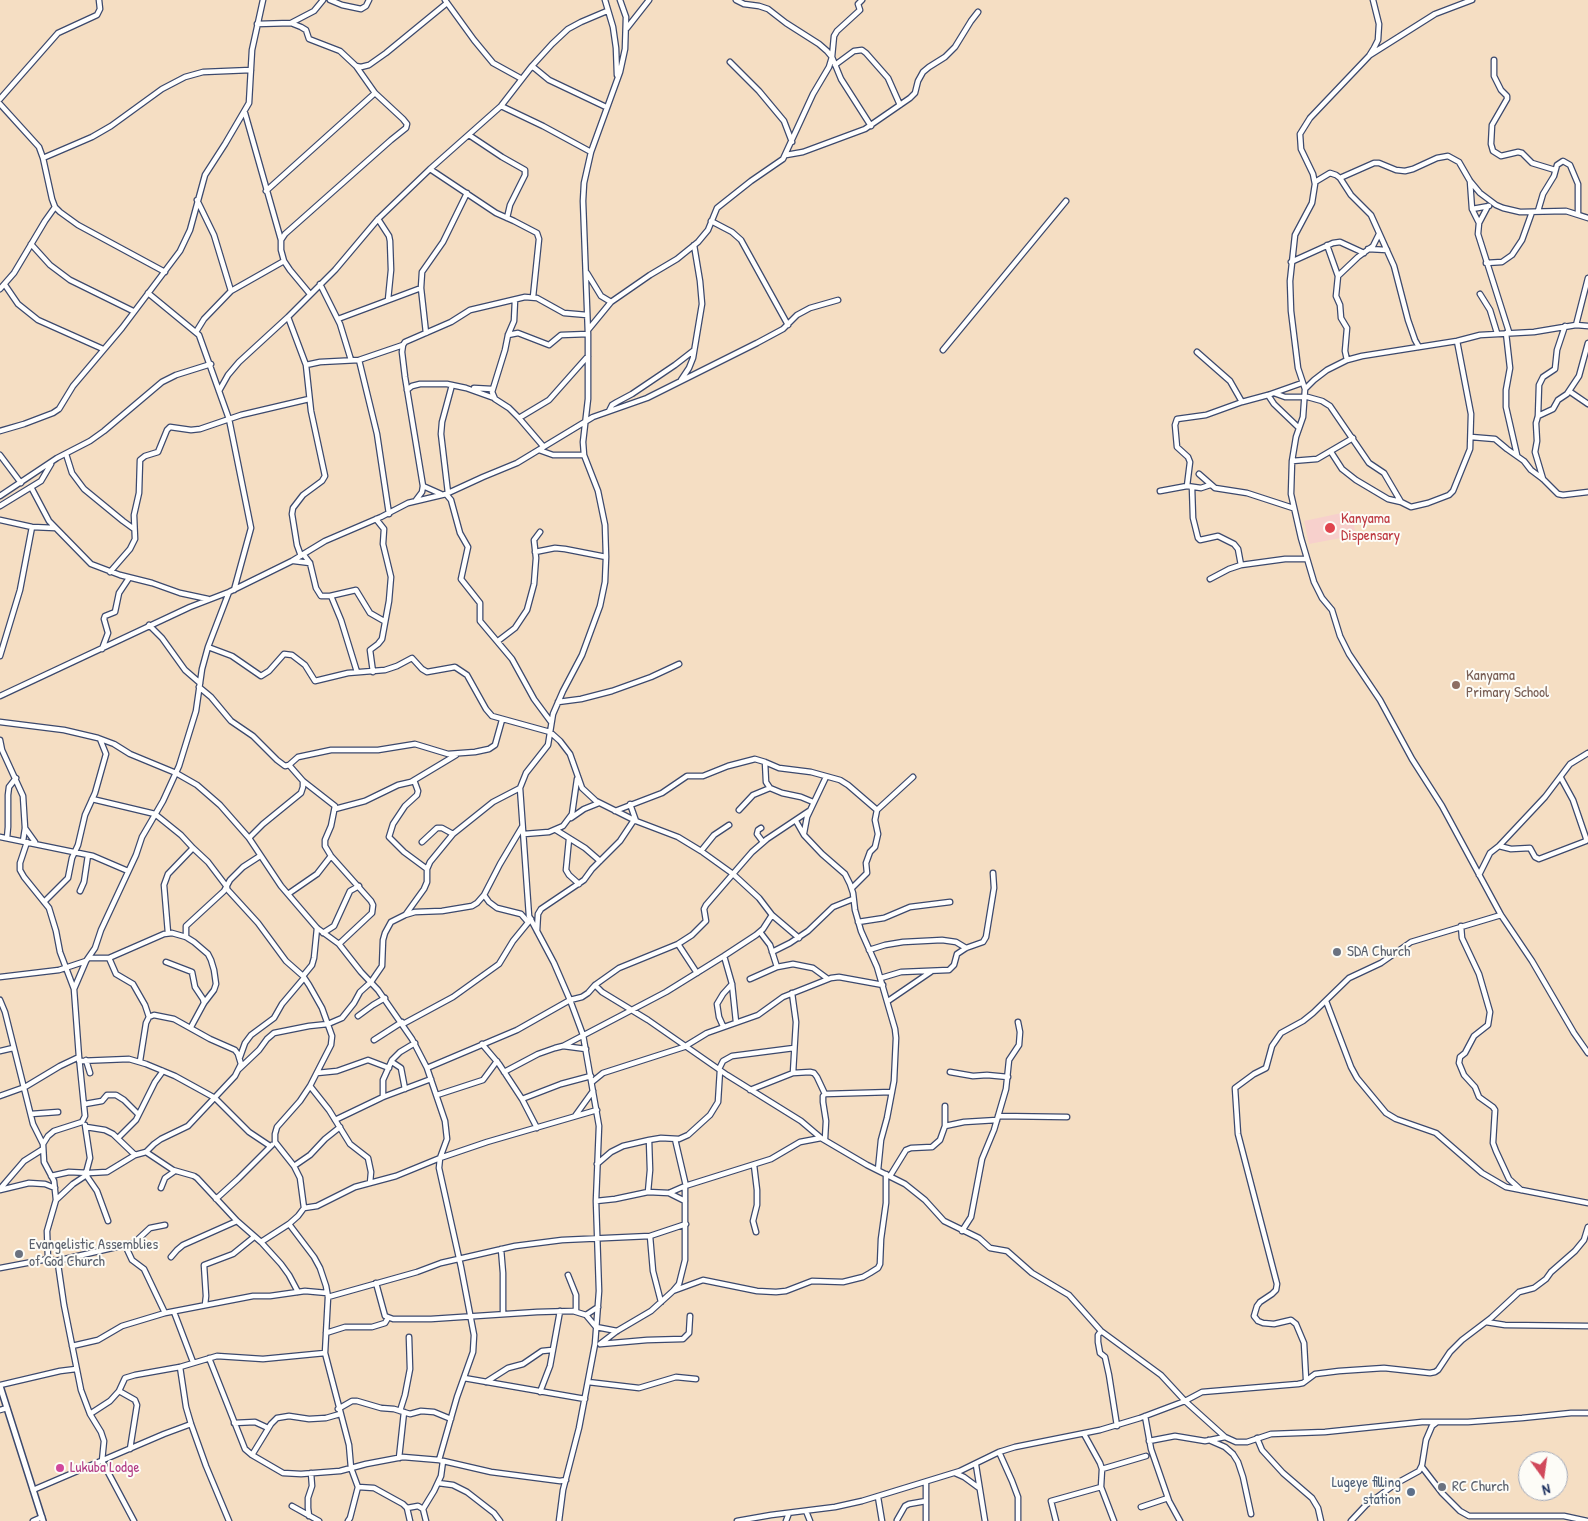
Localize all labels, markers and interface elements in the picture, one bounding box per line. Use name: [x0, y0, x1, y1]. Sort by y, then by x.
place label: Kanyama Dispensary: [1341, 510, 1400, 545]
marker: Kanyama Dispensary: [1323, 521, 1337, 535]
place label: Kanyama Primary School: [1466, 667, 1549, 702]
marker: Kanyama Primary School: [1450, 679, 1462, 691]
place label: SDA Church: [1347, 943, 1410, 961]
marker: SDA Church: [1331, 946, 1343, 958]
place label: Evangelistic Assemblies of God Church: [29, 1236, 158, 1271]
marker: Evangelistic Assemblies of God Church: [13, 1248, 25, 1260]
north arrow: [1518, 1451, 1568, 1501]
place label: Lukuba Lodge: [70, 1459, 139, 1477]
marker: Lukuba Lodge: [54, 1462, 66, 1474]
place label: Lugeye filling station: [1332, 1474, 1401, 1509]
place label: RC Church: [1452, 1478, 1509, 1496]
text: N: [1541, 1480, 1552, 1500]
marker: RC Church: [1436, 1481, 1448, 1493]
marker: Lugeye filling station: [1405, 1486, 1417, 1498]

